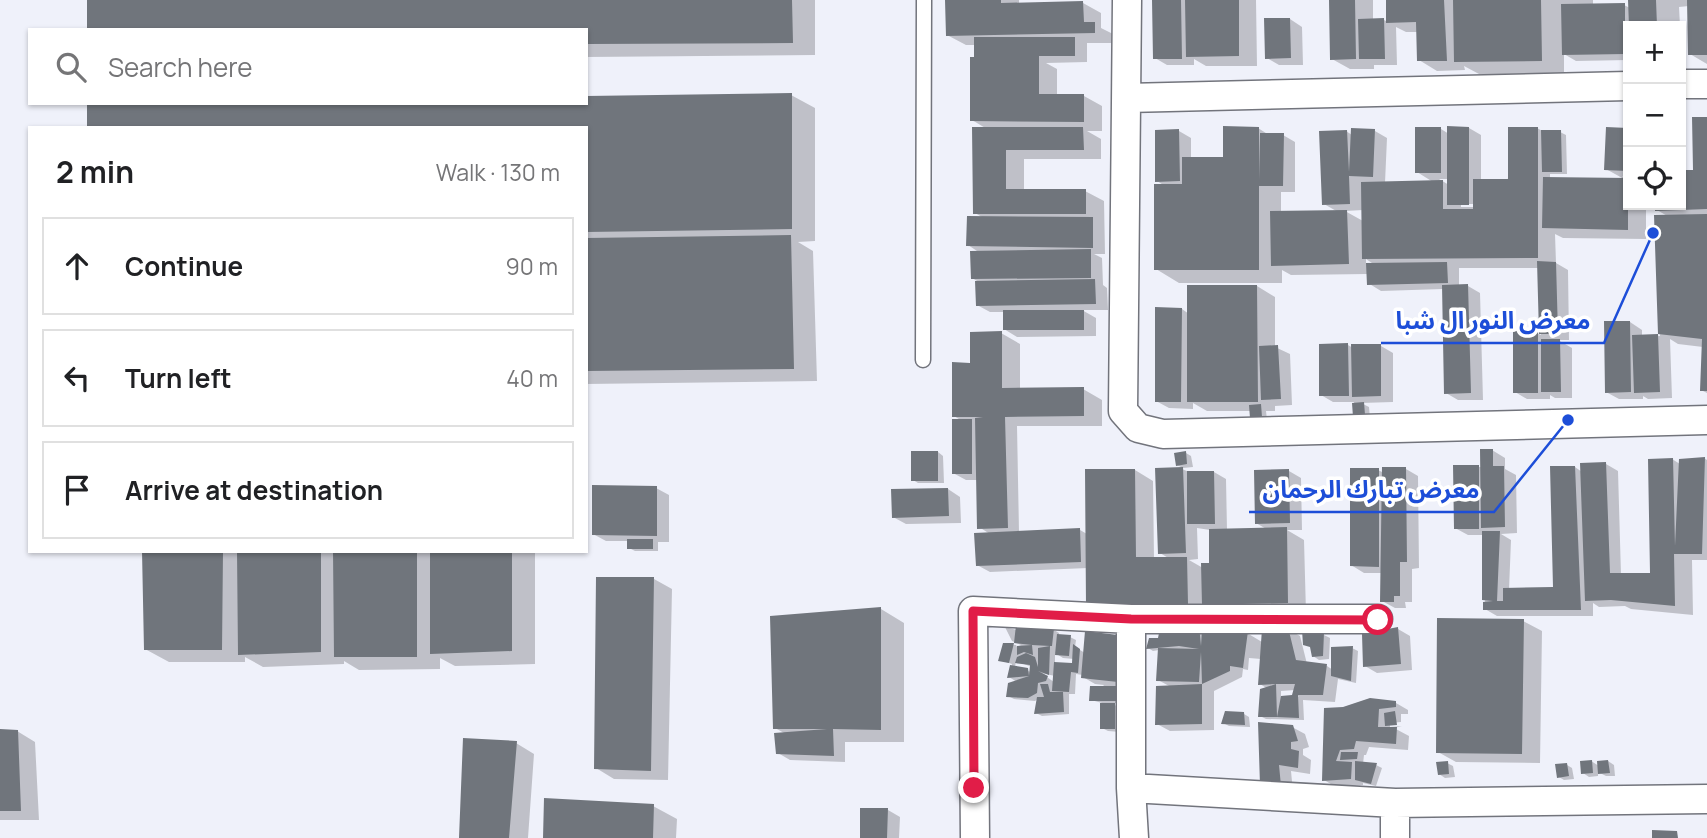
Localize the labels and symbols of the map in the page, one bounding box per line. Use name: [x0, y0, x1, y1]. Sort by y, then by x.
callout: معرض النور ال شبا: [1381, 298, 1604, 343]
text: معرض النور ال شبا: [1395, 303, 1591, 336]
callout: معرض تبارك الرحمان: [1249, 467, 1494, 512]
text: معرض تبارك الرحمان: [1262, 472, 1480, 505]
route start: [1362, 604, 1393, 635]
route end: [958, 772, 989, 803]

